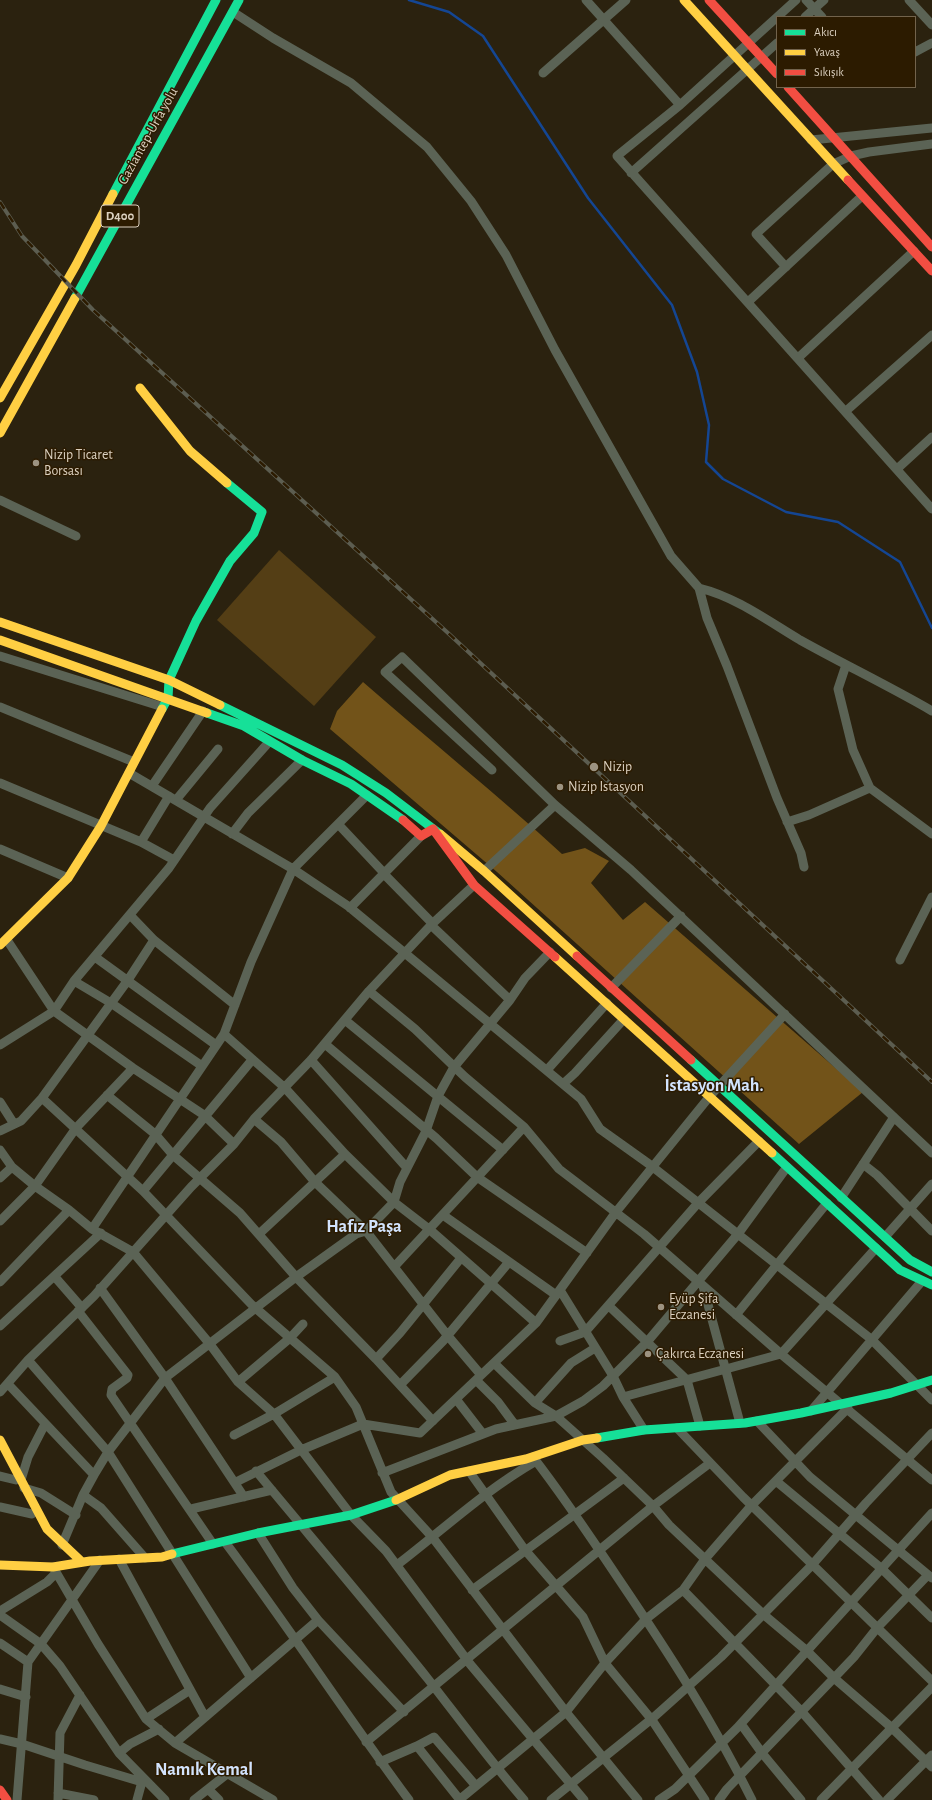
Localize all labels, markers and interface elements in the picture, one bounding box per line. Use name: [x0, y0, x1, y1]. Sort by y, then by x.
legend: [776, 16, 916, 88]
text: Akıcı: [814, 26, 837, 38]
text: Yavaş: [814, 46, 840, 58]
text: Sıkışık: [814, 66, 844, 78]
street label: Gaziantep-Urfa yolu: [114, 85, 182, 187]
road number: D400: [101, 205, 139, 227]
place label: Nizip Ticaret Borsası: [44, 447, 113, 480]
marker: Nizip Ticaret Borsası: [31, 458, 41, 468]
place label: Nizip: [603, 759, 632, 775]
marker: Nizip: [588, 761, 600, 773]
place label: Nizip Istasyon: [568, 779, 644, 795]
marker: Nizip Istasyon: [555, 782, 565, 792]
district label: İstasyon Mah.: [664, 1075, 764, 1097]
district label: Hafız Paşa: [326, 1216, 402, 1238]
place label: Eyüp Şifa Eczanesi: [669, 1291, 718, 1324]
marker: Eyüp Şifa Eczanesi: [656, 1302, 666, 1312]
place label: Çakırca Eczanesi: [656, 1346, 744, 1362]
marker: Çakırca Eczanesi: [643, 1349, 653, 1359]
district label: Namık Kemal: [155, 1759, 253, 1781]

